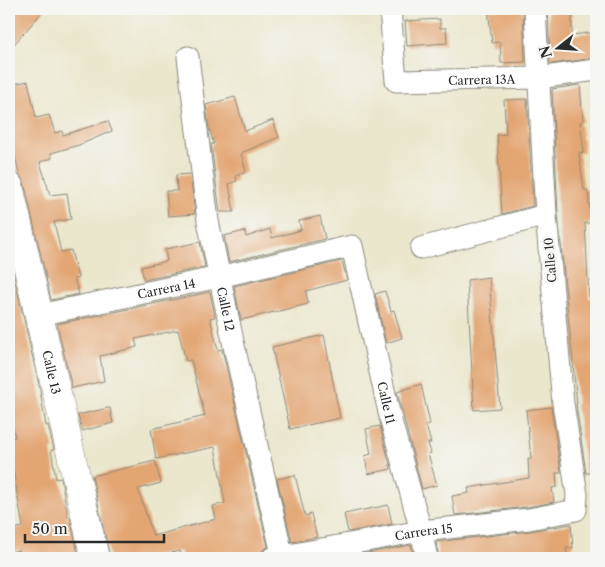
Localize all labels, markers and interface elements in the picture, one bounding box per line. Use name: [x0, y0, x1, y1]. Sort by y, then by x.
north arrow: [532, 22, 582, 72]
text: N: [535, 43, 556, 60]
street label: Carrera 13A: [448, 71, 517, 87]
street label: Calle 10: [541, 237, 559, 283]
street label: Carrera 14: [136, 275, 197, 302]
street label: Calle 12: [214, 286, 238, 332]
street label: Calle 13: [40, 349, 64, 395]
street label: Calle 11: [375, 380, 399, 425]
scale bar: [25, 512, 164, 544]
text: 50 m: [32, 519, 68, 538]
street label: Carrera 15: [394, 520, 453, 543]

